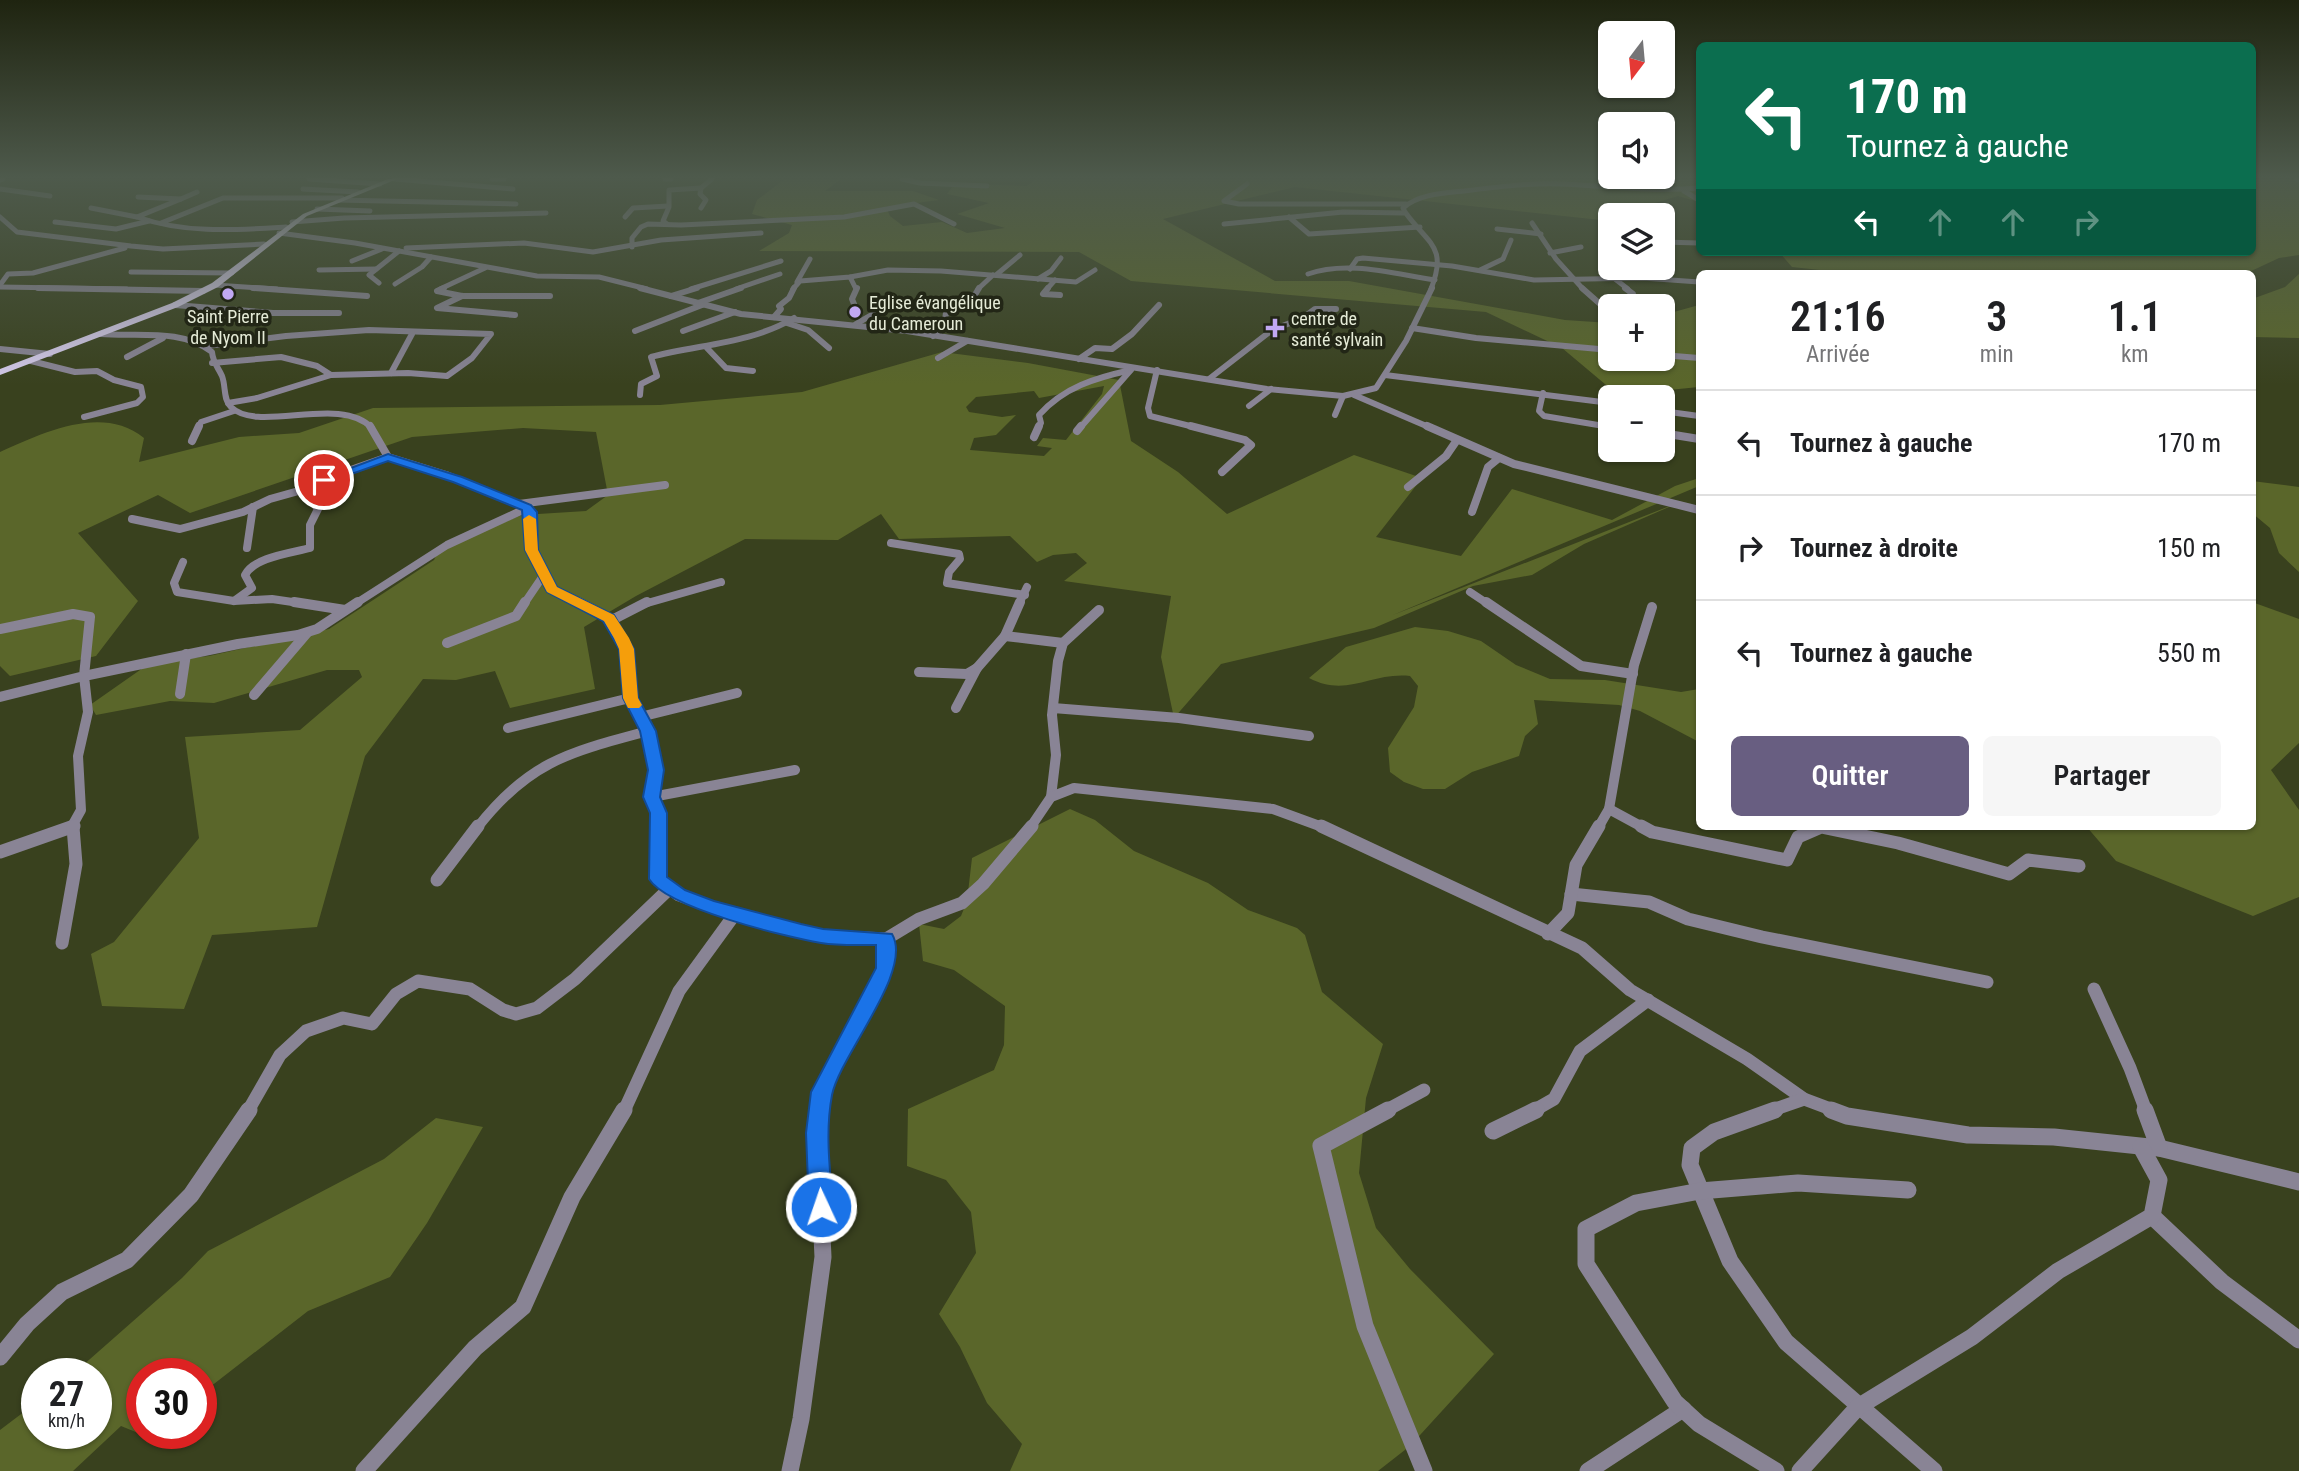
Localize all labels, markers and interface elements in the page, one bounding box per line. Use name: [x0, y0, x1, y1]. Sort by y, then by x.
north arrow: [1598, 21, 1675, 98]
map controls: [1598, 21, 1675, 462]
text: 170 m: [1846, 68, 1968, 125]
icon: left: [1731, 70, 1822, 161]
button: sound: [1598, 112, 1675, 189]
text: Tournez à gauche: [1846, 127, 2069, 165]
button: layers: [1598, 203, 1675, 280]
icon: left: [1848, 203, 1886, 241]
icon: ahead: [1921, 203, 1959, 241]
icon: ahead: [1994, 203, 2032, 241]
icon: right: [2067, 203, 2105, 241]
marker: Saint Pierre de Nyom II: [220, 286, 236, 302]
place label: Eglise évangélique du Cameroun: [869, 292, 1001, 334]
text: 21:16: [1790, 292, 1886, 341]
text: 3: [1986, 292, 2007, 341]
text: 1.1: [2108, 292, 2162, 341]
button: +: [1598, 294, 1675, 371]
marker: Eglise évangélique du Cameroun: [847, 304, 863, 320]
place label: Saint Pierre de Nyom II: [187, 306, 269, 348]
place label: centre de santé sylvain: [1291, 308, 1383, 350]
marker: centre de santé sylvain: [1265, 318, 1285, 338]
text: Arrivée: [1806, 341, 1870, 368]
text: min: [1980, 341, 2014, 368]
text: km: [2121, 341, 2149, 368]
button: −: [1598, 385, 1675, 462]
icon: left: [1731, 424, 1769, 462]
text: Tournez à gauche: [1790, 428, 1972, 458]
text: 170 m: [2157, 428, 2221, 458]
pin: [294, 450, 354, 510]
icon: arrive: [305, 461, 343, 499]
icon: right: [1731, 529, 1769, 567]
text: Tournez à droite: [1790, 533, 1958, 563]
text: 150 m: [2157, 533, 2221, 563]
icon: left: [1731, 634, 1769, 672]
text: Tournez à gauche: [1790, 638, 1972, 668]
text: 550 m: [2157, 638, 2221, 668]
button: Quitter: [1731, 736, 1969, 816]
button: Partager: [1983, 736, 2221, 816]
position arrow: [784, 1170, 858, 1244]
speed limit sign: 30: [126, 1358, 217, 1449]
text: 27: [49, 1374, 84, 1415]
text: km/h: [48, 1410, 85, 1431]

